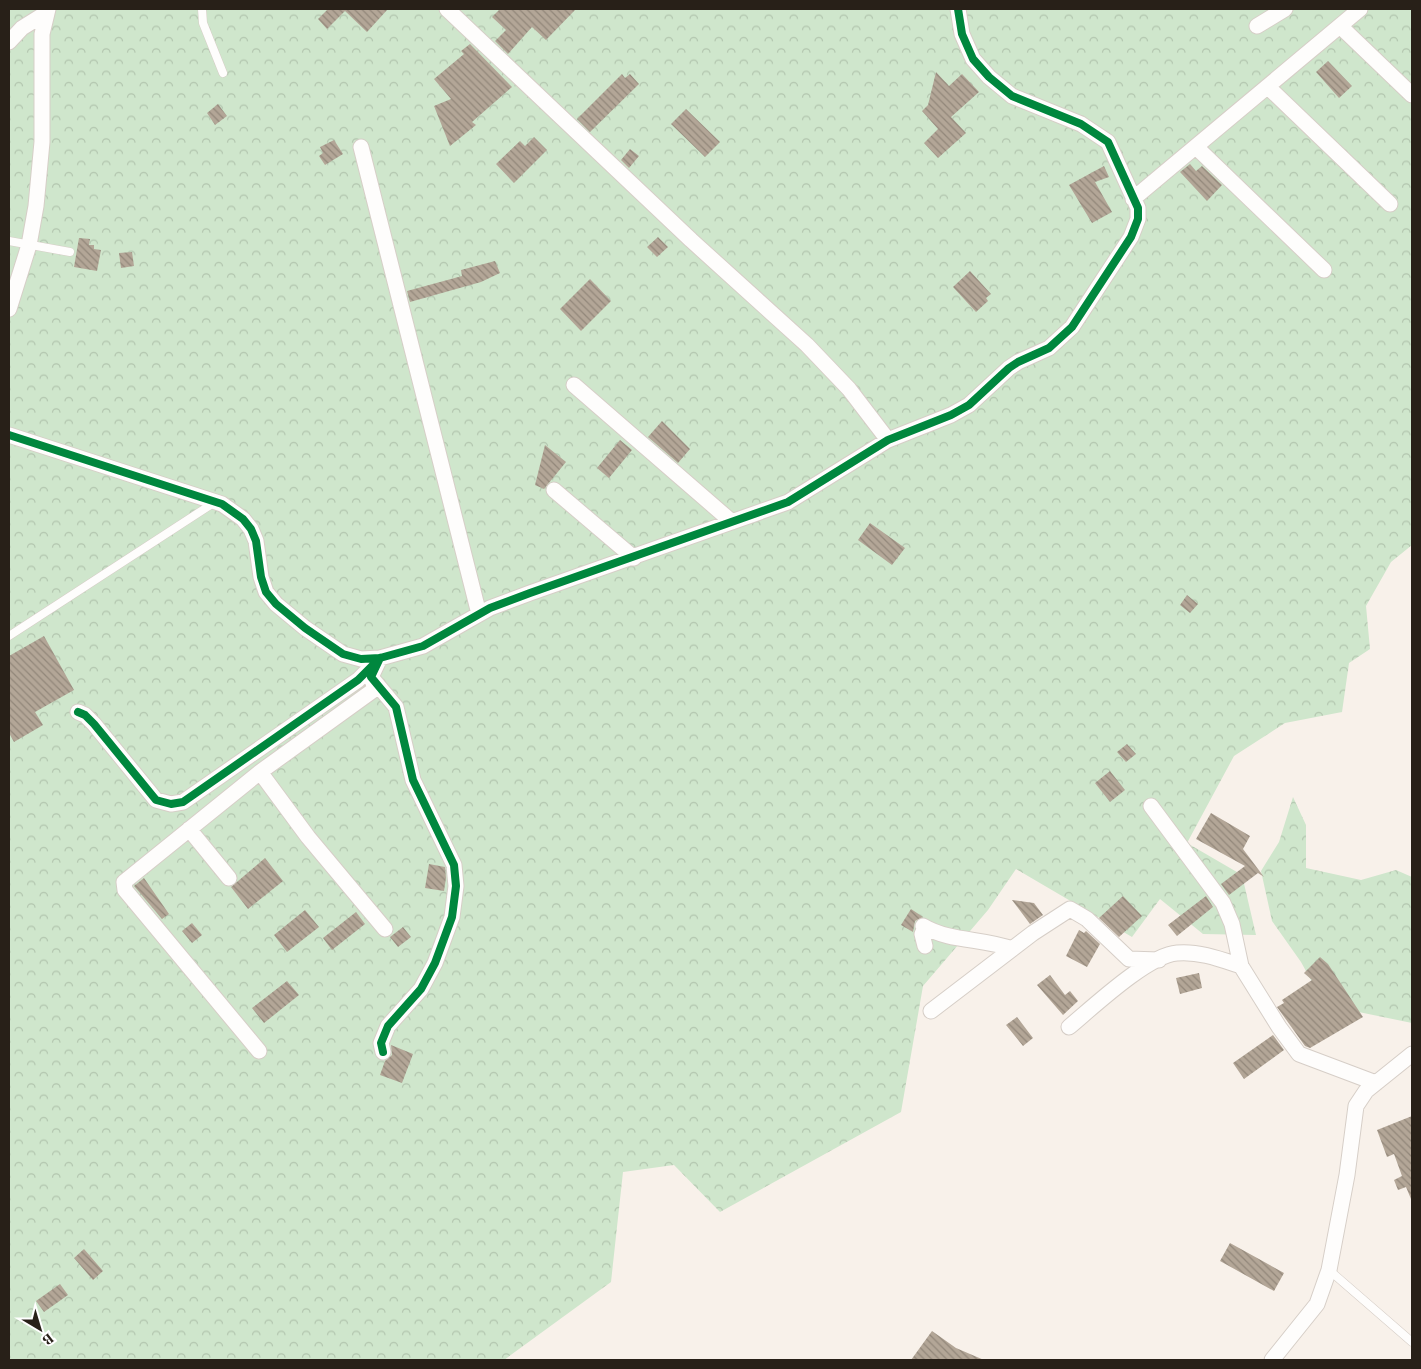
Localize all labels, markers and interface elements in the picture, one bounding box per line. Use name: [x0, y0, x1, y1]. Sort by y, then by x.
north arrow: [15, 1304, 65, 1354]
text: B: [39, 1329, 58, 1350]

